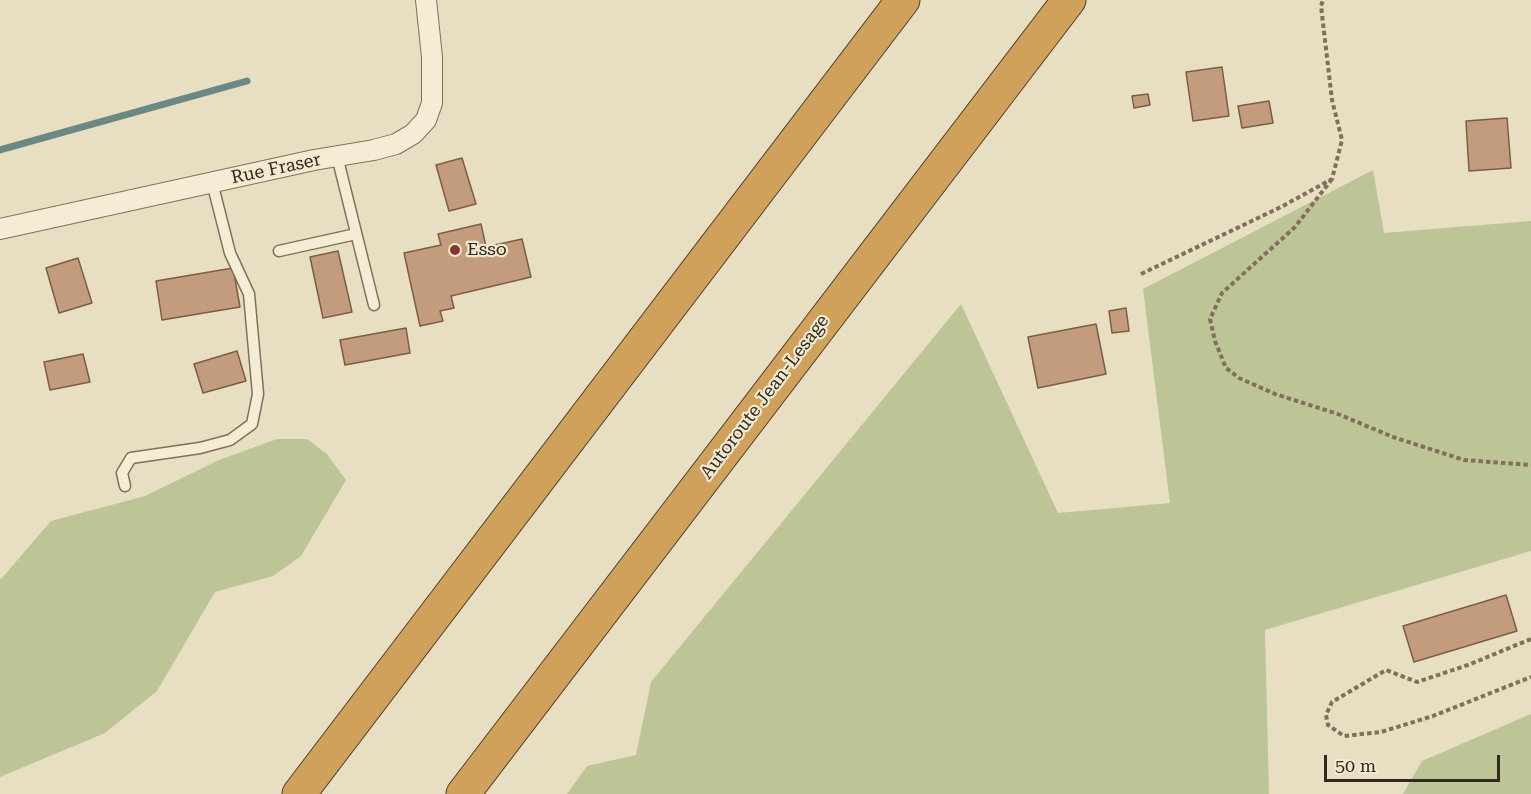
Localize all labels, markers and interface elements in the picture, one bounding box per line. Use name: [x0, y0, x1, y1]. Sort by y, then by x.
street label: Rue Fraser: [229, 149, 323, 189]
place label: Esso: [467, 239, 507, 261]
marker: Esso: [448, 243, 462, 257]
street label: Autoroute Jean-Lesage: [696, 311, 834, 483]
scale bar: [1327, 743, 1502, 781]
text: 50 m: [1335, 755, 1376, 776]

